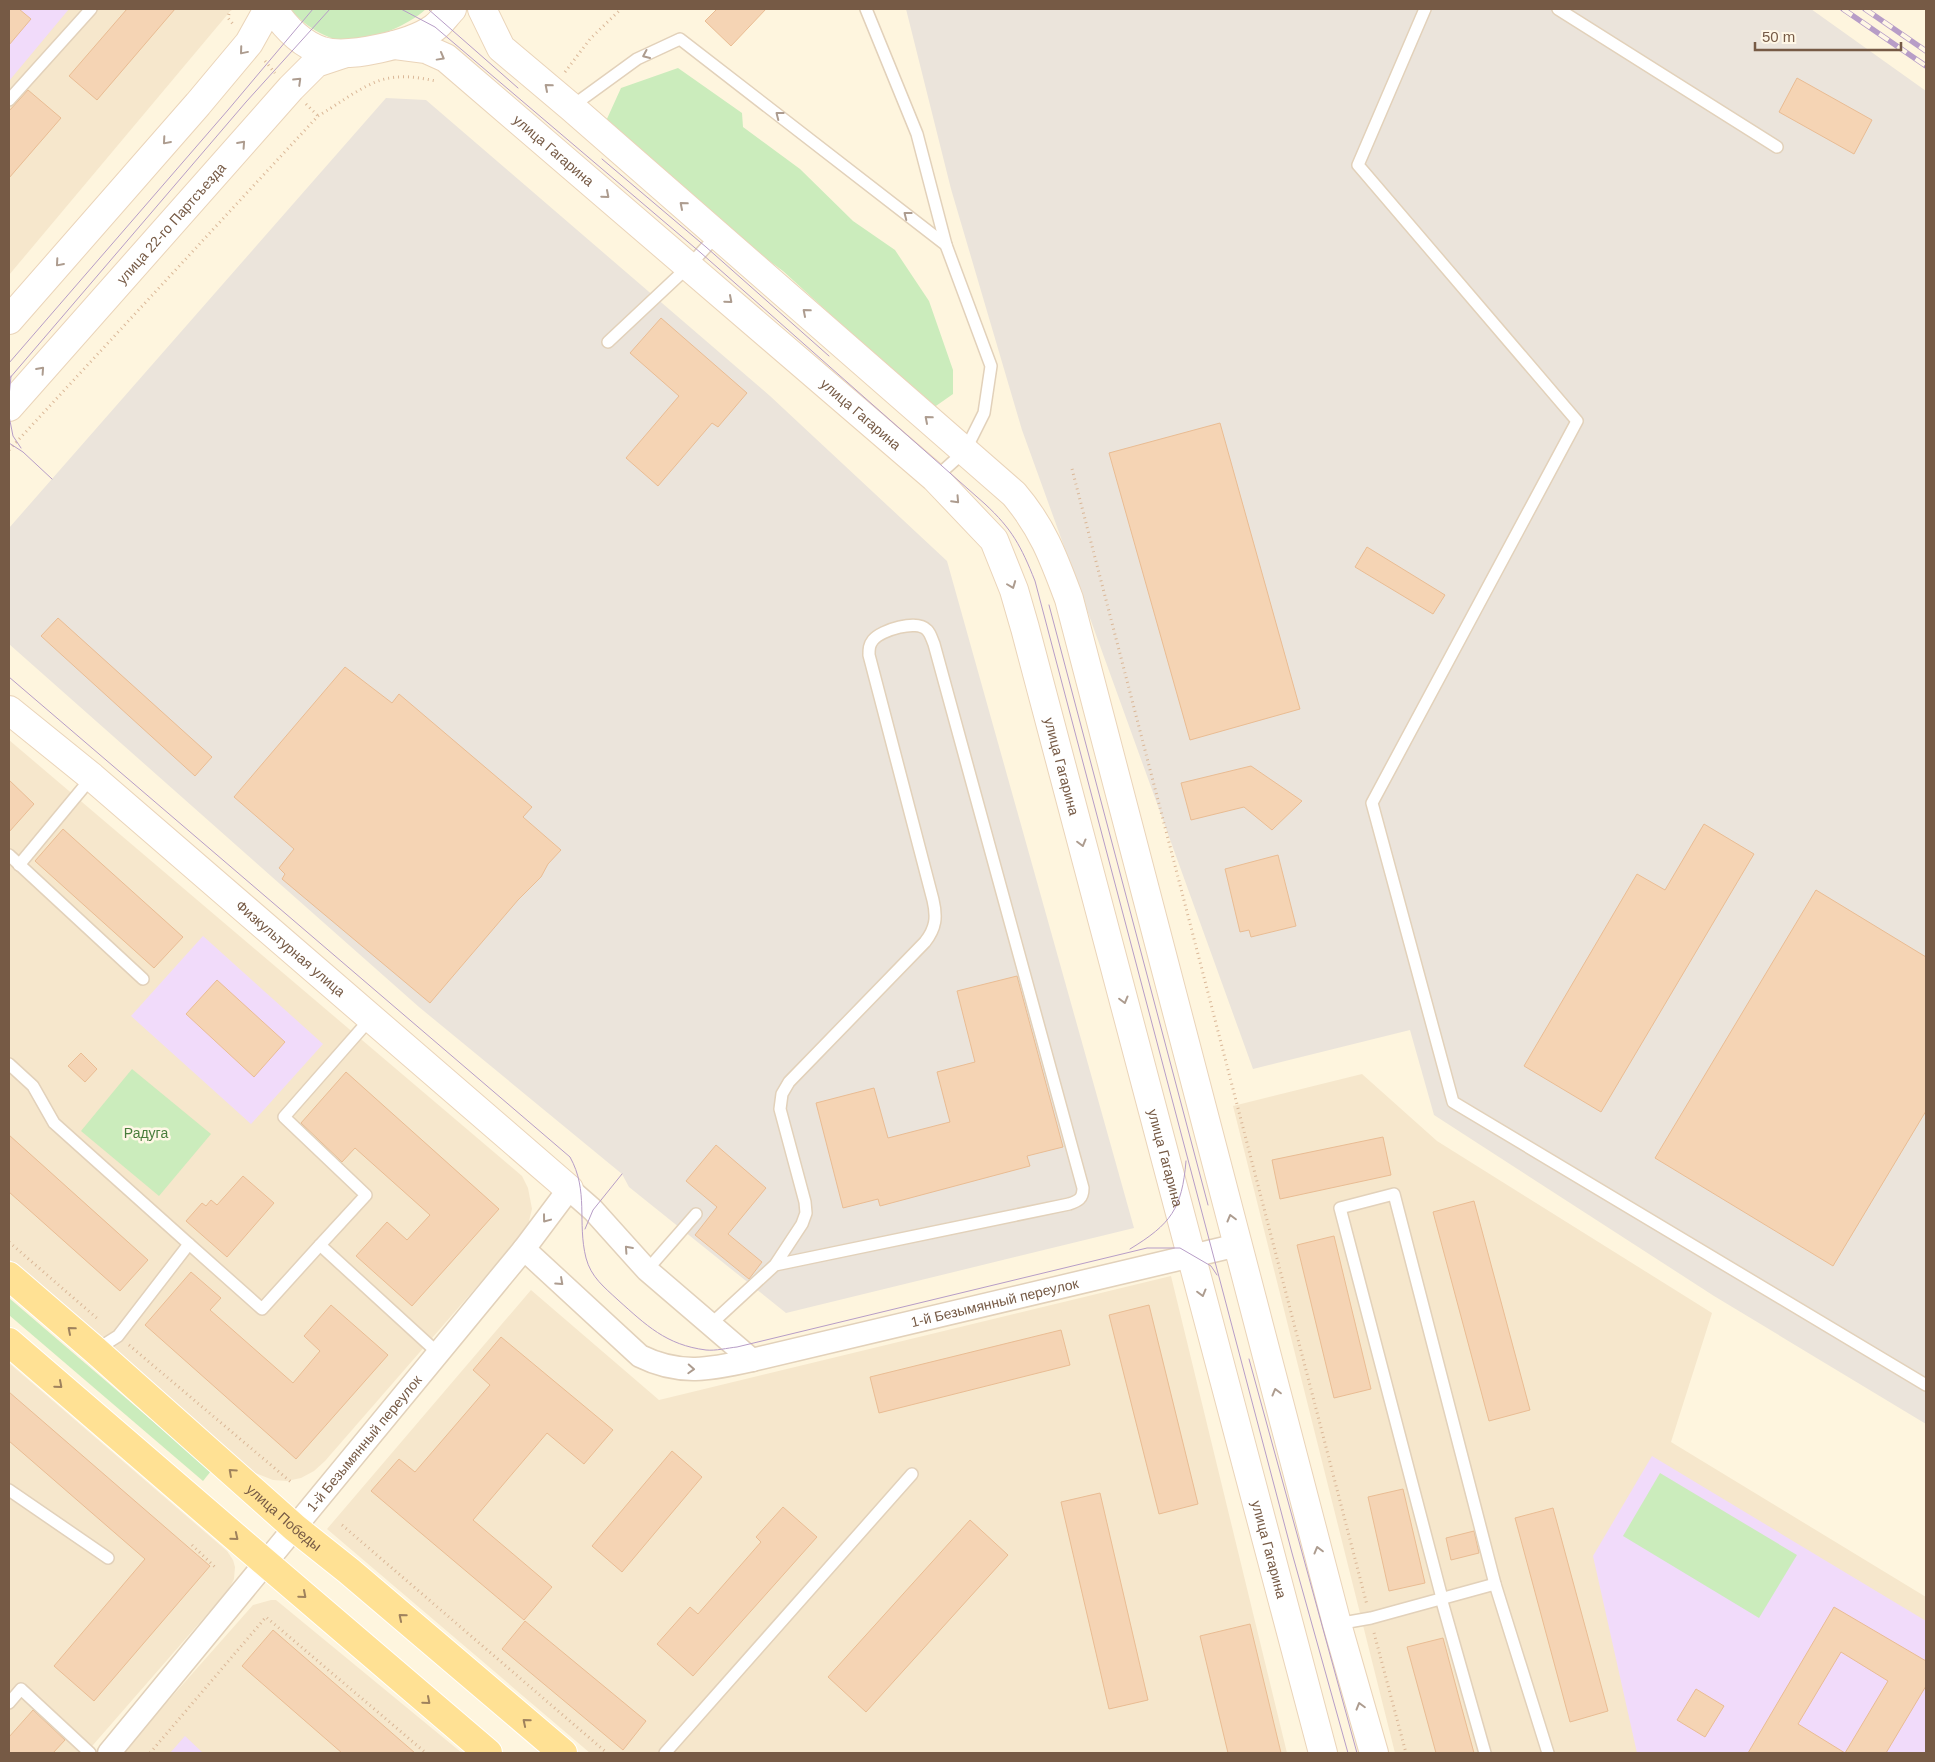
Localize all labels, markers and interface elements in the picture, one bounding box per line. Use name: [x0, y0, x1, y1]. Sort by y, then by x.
scale bar: [1755, 20, 1901, 52]
text: 50 m: [1762, 28, 1795, 45]
one-way arrow: [240, 45, 249, 54]
one-way arrow: [642, 48, 651, 59]
one-way arrow: [436, 51, 445, 61]
one-way arrow: [292, 78, 301, 87]
one-way arrow: [545, 84, 554, 93]
street label: улица Гагарина: [510, 111, 597, 189]
one-way arrow: [776, 113, 785, 121]
one-way arrow: [163, 135, 172, 144]
one-way arrow: [236, 140, 245, 149]
street label: улица 22-го Партсъезда: [114, 160, 229, 287]
one-way arrow: [600, 189, 609, 197]
one-way arrow: [680, 202, 689, 211]
one-way arrow: [903, 212, 913, 221]
one-way arrow: [56, 257, 65, 266]
one-way arrow: [724, 295, 733, 304]
one-way arrow: [802, 309, 811, 318]
one-way arrow: [35, 367, 44, 376]
street label: улица Гагарина: [817, 375, 904, 453]
one-way arrow: [925, 416, 934, 425]
one-way arrow: [950, 495, 959, 504]
one-way arrow: [1006, 581, 1016, 589]
street label: улица Гагарина: [1041, 716, 1082, 817]
one-way arrow: [1077, 839, 1087, 847]
street label: Физкультурная улица: [233, 897, 349, 1000]
one-way arrow: [1118, 996, 1129, 1005]
street label: улица Гагарина: [1145, 1107, 1186, 1209]
park label: Радyга: [124, 1125, 168, 1141]
one-way arrow: [543, 1213, 552, 1223]
one-way arrow: [1226, 1214, 1237, 1223]
one-way arrow: [625, 1246, 634, 1255]
street label: 1-й Безымянный переулок: [909, 1275, 1081, 1330]
one-way arrow: [554, 1276, 563, 1285]
one-way arrow: [1196, 1288, 1206, 1296]
one-way arrow: [68, 1327, 77, 1336]
one-way arrow: [688, 1363, 696, 1374]
street label: 1-й Безымянный переулок: [303, 1371, 425, 1515]
one-way arrow: [53, 1380, 62, 1389]
one-way arrow: [1272, 1389, 1282, 1397]
one-way arrow: [229, 1469, 238, 1478]
street label: улица Победы: [243, 1481, 325, 1554]
street label: улица Гагарина: [1248, 1499, 1290, 1600]
one-way arrow: [229, 1532, 238, 1540]
one-way arrow: [1313, 1545, 1324, 1554]
one-way arrow: [298, 1589, 307, 1598]
one-way arrow: [399, 1614, 408, 1622]
one-way arrow: [421, 1695, 430, 1704]
one-way arrow: [1356, 1703, 1366, 1711]
one-way arrow: [523, 1719, 532, 1727]

